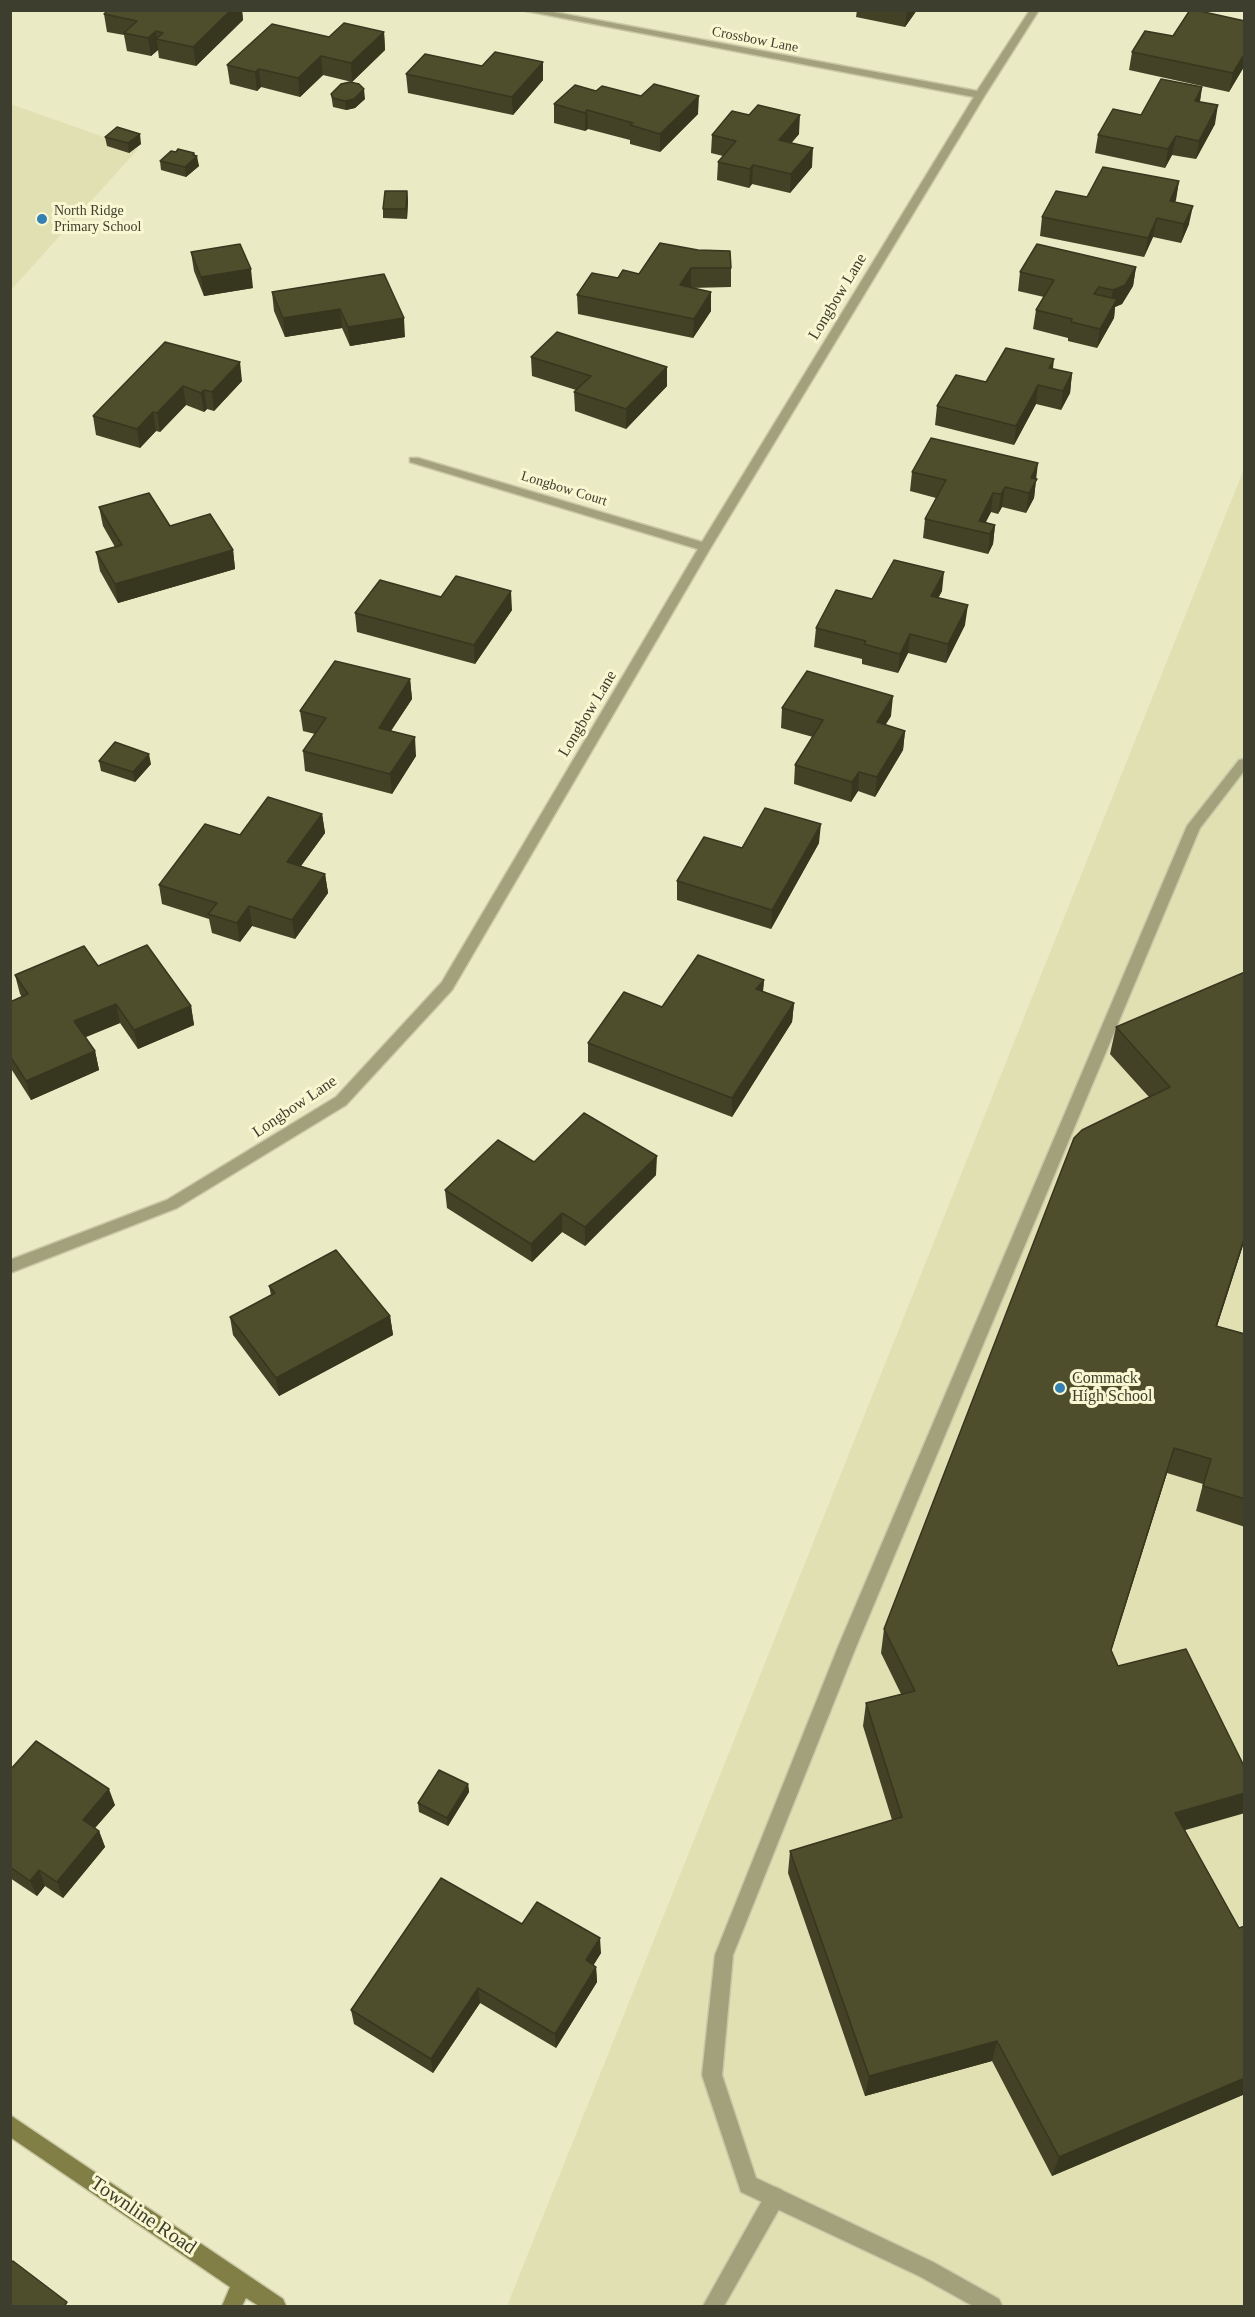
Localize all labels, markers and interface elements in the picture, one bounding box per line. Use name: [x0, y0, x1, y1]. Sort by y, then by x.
street label: Crossbow Lane: [710, 23, 800, 57]
place label: North Ridge Primary School: [54, 203, 141, 236]
marker: North Ridge Primary School: [35, 212, 49, 226]
street label: Longbow Lane: [805, 250, 871, 344]
street label: Longbow Court: [519, 468, 609, 510]
street label: Longbow Lane: [555, 667, 621, 761]
street label: Longbow Lane: [249, 1072, 341, 1142]
place label: Commack High School: [1072, 1369, 1152, 1407]
marker: Commack High School: [1053, 1381, 1067, 1395]
street label: Townline Road: [86, 2172, 200, 2260]

